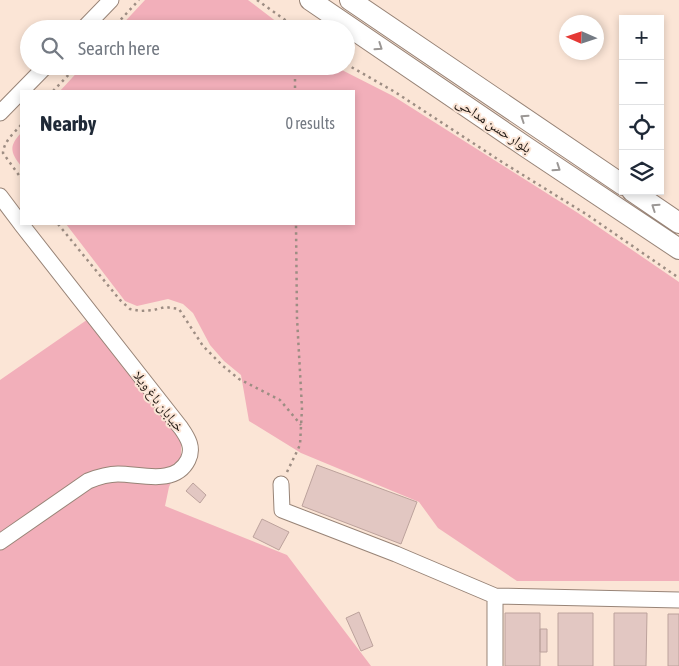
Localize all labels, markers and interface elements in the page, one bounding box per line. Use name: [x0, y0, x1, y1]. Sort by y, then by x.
north arrow: [559, 15, 604, 60]
map controls: [619, 15, 664, 195]
button: +: [619, 15, 664, 60]
search box: [20, 20, 355, 75]
icon: search: [38, 34, 66, 62]
text: Search here: [78, 37, 160, 59]
one-way arrow: [374, 41, 383, 50]
button: −: [619, 60, 664, 105]
street label: بلوار حسن مداحی: [453, 94, 535, 157]
button: locate: [619, 105, 664, 150]
text: Nearby: [40, 111, 96, 135]
text: 0 results: [285, 114, 335, 132]
one-way arrow: [521, 115, 530, 125]
button: layers: [619, 150, 664, 195]
one-way arrow: [552, 162, 561, 171]
one-way arrow: [652, 204, 661, 213]
street label: خیابان باغ ویلا: [129, 367, 188, 436]

